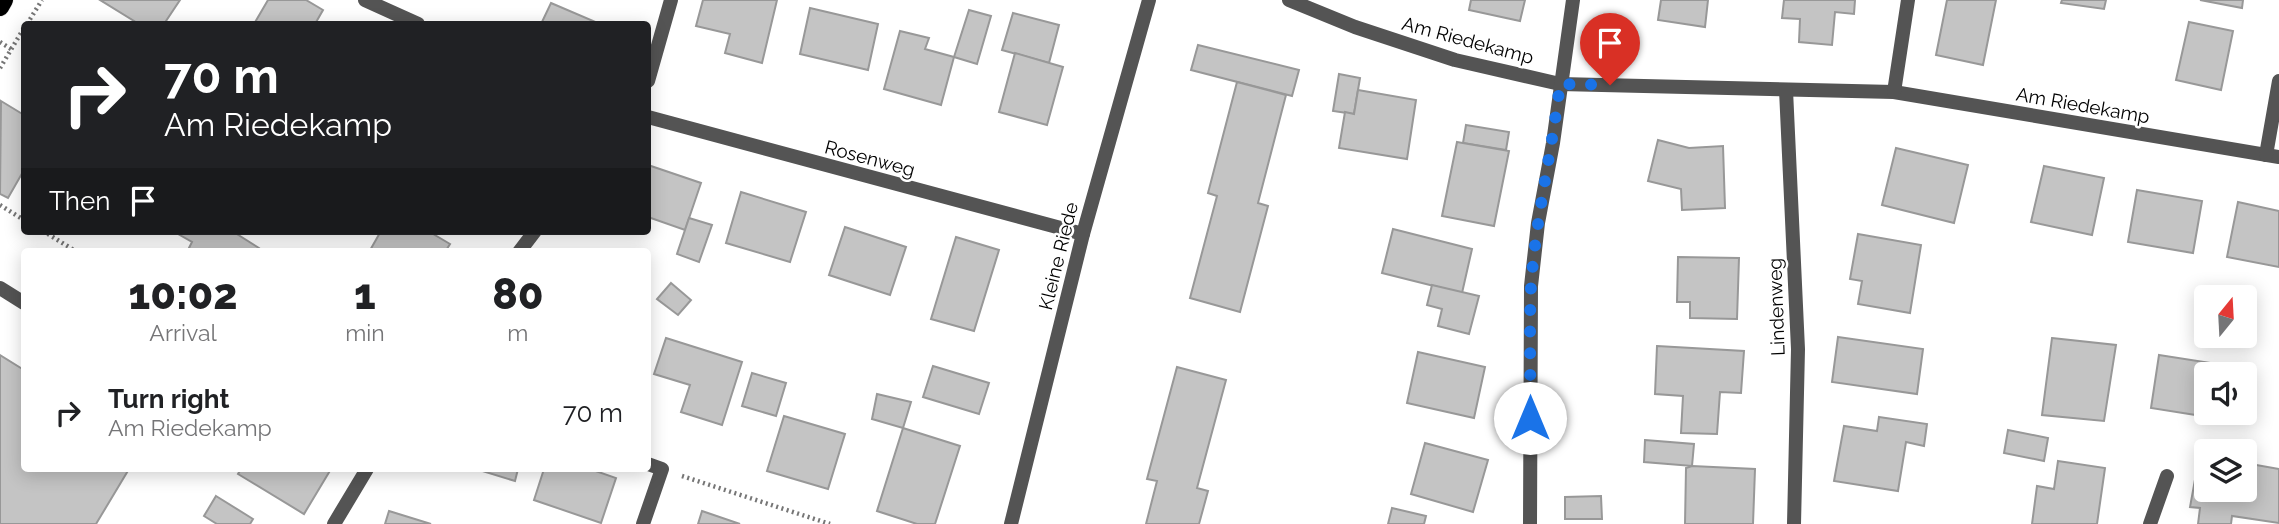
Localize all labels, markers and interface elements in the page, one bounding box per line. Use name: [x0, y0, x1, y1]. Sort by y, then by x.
street label: Am Riedekamp: [1400, 12, 1536, 68]
pin: [1580, 13, 1640, 85]
icon: arrive: [1591, 24, 1629, 62]
text: 70 m: [164, 47, 279, 104]
icon: right: [49, 49, 140, 140]
street label: Am Riedekamp: [2014, 82, 2152, 128]
text: Am Riedekamp: [164, 106, 392, 143]
street label: Rosenweg: [822, 135, 918, 181]
icon: arrive: [124, 182, 162, 220]
text: Then: [49, 186, 110, 216]
street label: Kleine Riede: [1034, 200, 1082, 312]
street label: Lindenweg: [1763, 258, 1789, 356]
text: 10:02: [128, 270, 238, 319]
text: 1: [354, 270, 376, 319]
text: 80: [492, 270, 544, 319]
north arrow: [2194, 285, 2258, 348]
map controls: [2194, 285, 2257, 502]
text: Arrival: [149, 319, 217, 346]
text: min: [345, 319, 385, 346]
text: m: [507, 319, 528, 346]
button: sound: [2194, 362, 2257, 425]
position arrow: [1493, 381, 1567, 455]
text: Turn right: [108, 384, 229, 414]
icon: right: [49, 394, 87, 432]
text: 70 m: [563, 398, 623, 428]
text: Am Riedekamp: [108, 414, 272, 441]
button: layers: [2194, 439, 2257, 502]

